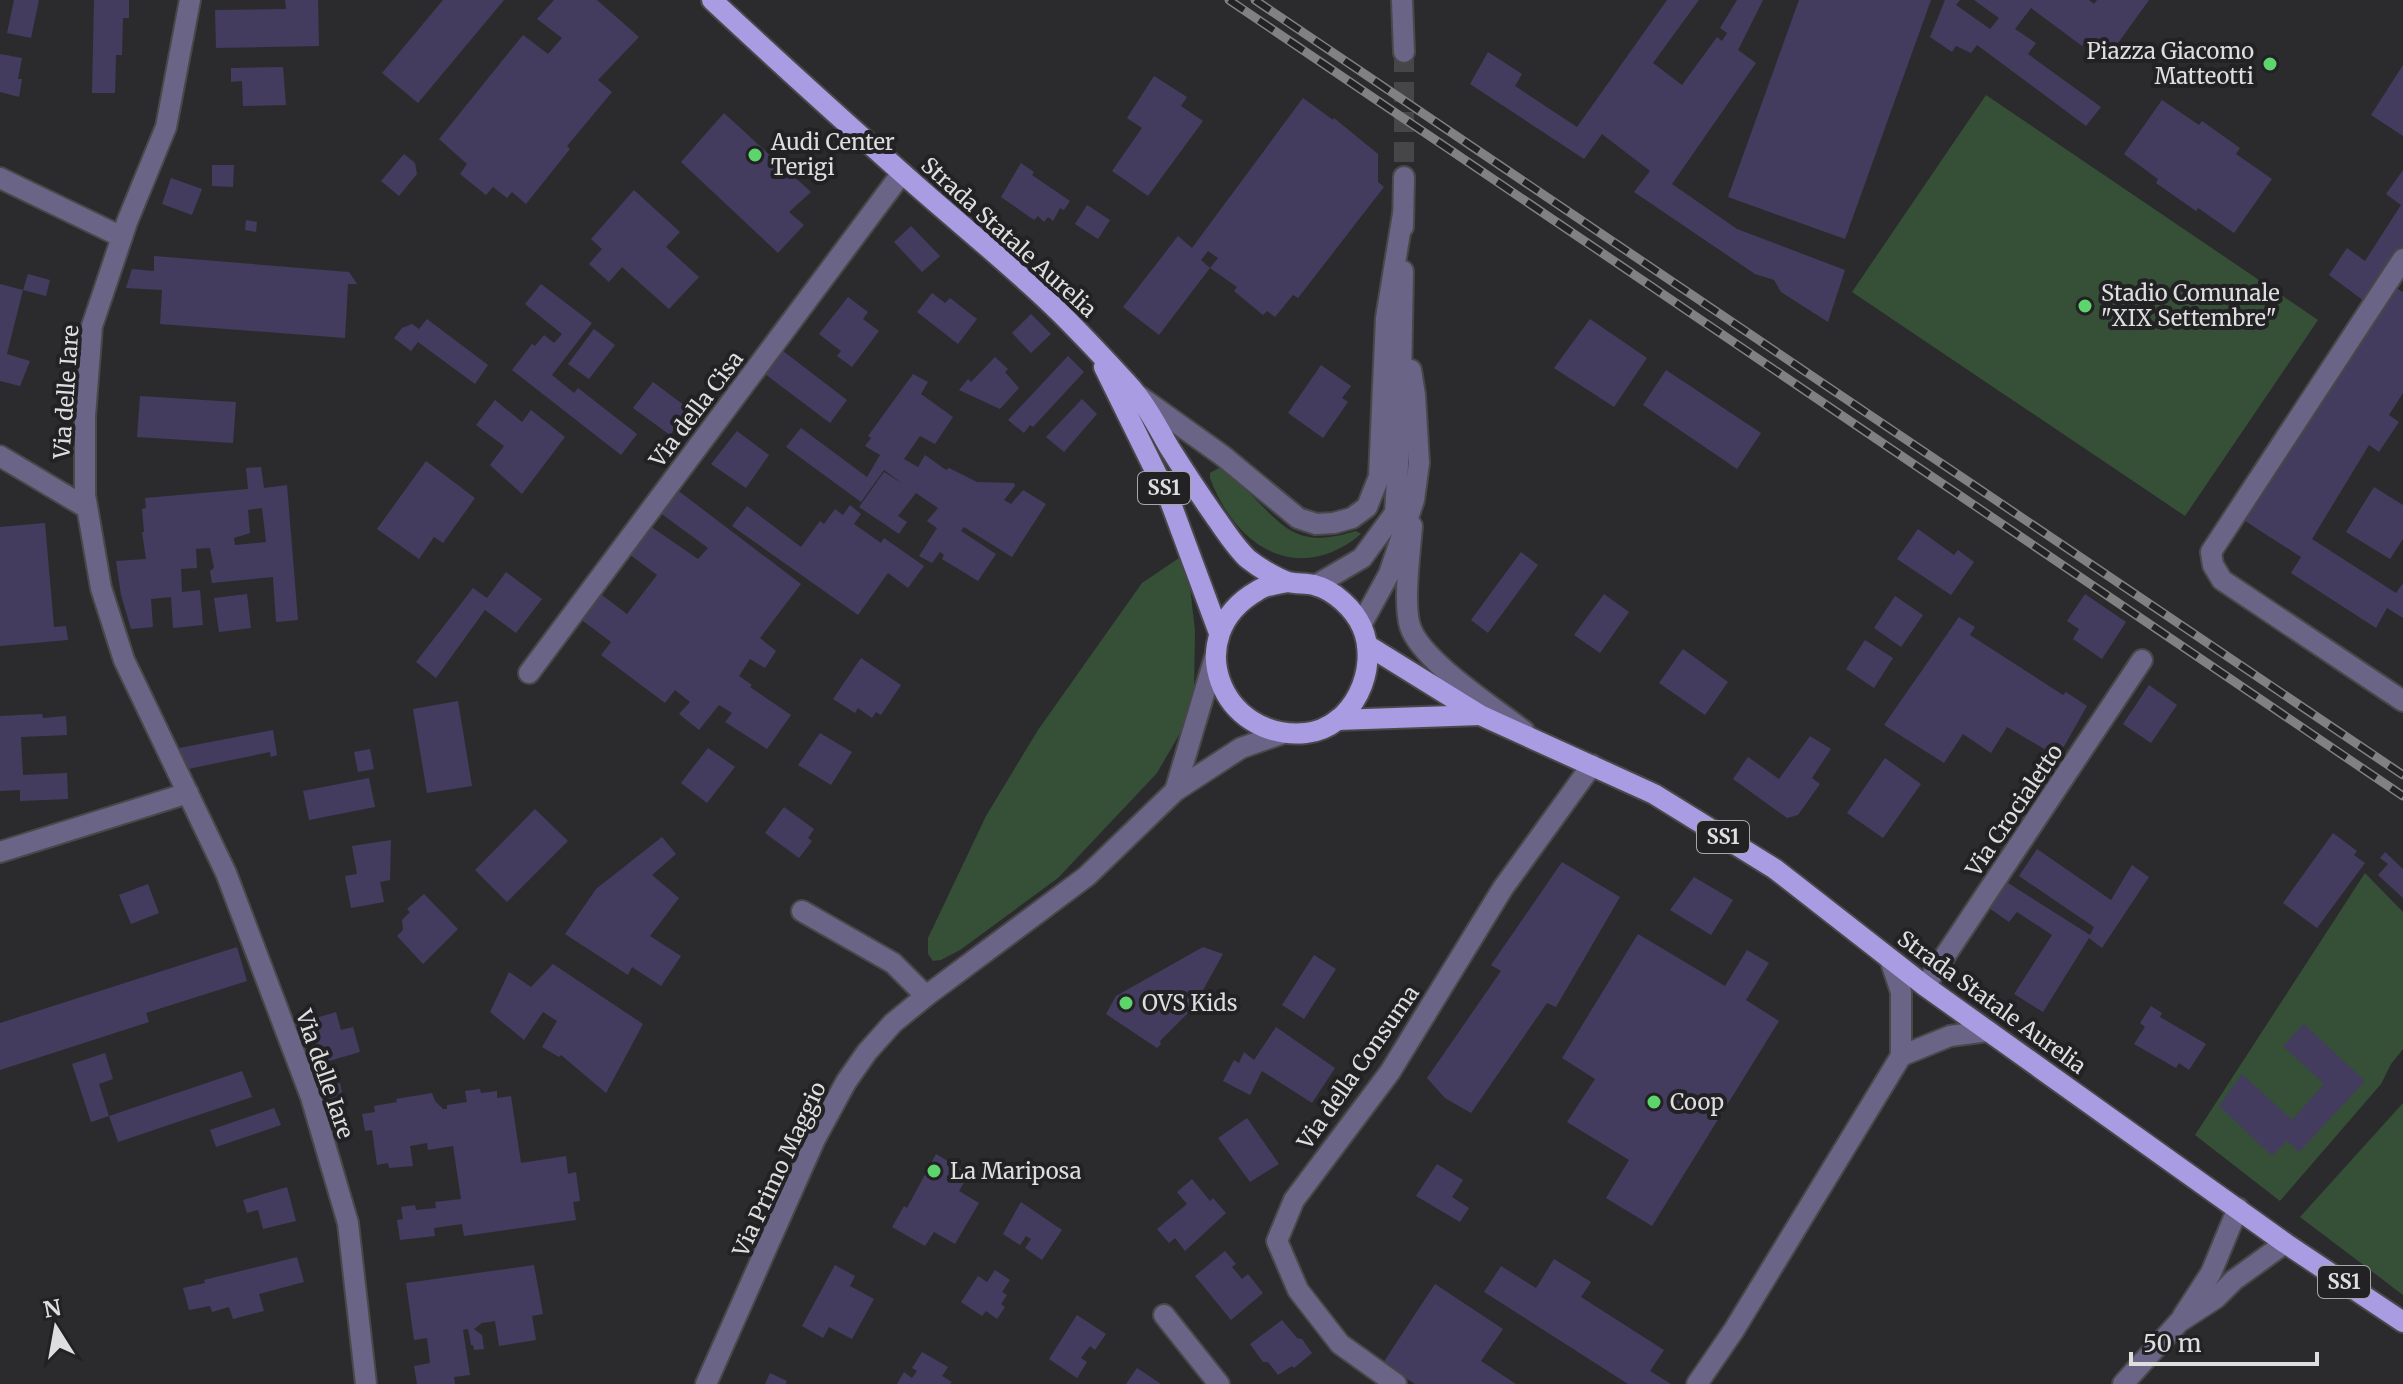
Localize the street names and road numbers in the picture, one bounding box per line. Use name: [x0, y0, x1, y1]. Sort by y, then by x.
street label: Strada Statale Aurelia: [916, 151, 1103, 323]
street label: Via delle Iare: [47, 324, 85, 461]
street label: Via della Cisa: [643, 345, 749, 473]
road number: SS1: [1138, 472, 1190, 504]
street label: Via Crocialetto: [1959, 738, 2069, 882]
road number: SS1: [1697, 821, 1749, 853]
street label: Strada Statale Aurelia: [1892, 924, 2092, 1080]
street label: Via della Consuma: [1290, 979, 1425, 1155]
street label: Via delle Iare: [290, 1005, 360, 1142]
street label: Via Primo Maggio: [726, 1077, 832, 1262]
road number: SS1: [2318, 1266, 2370, 1298]

